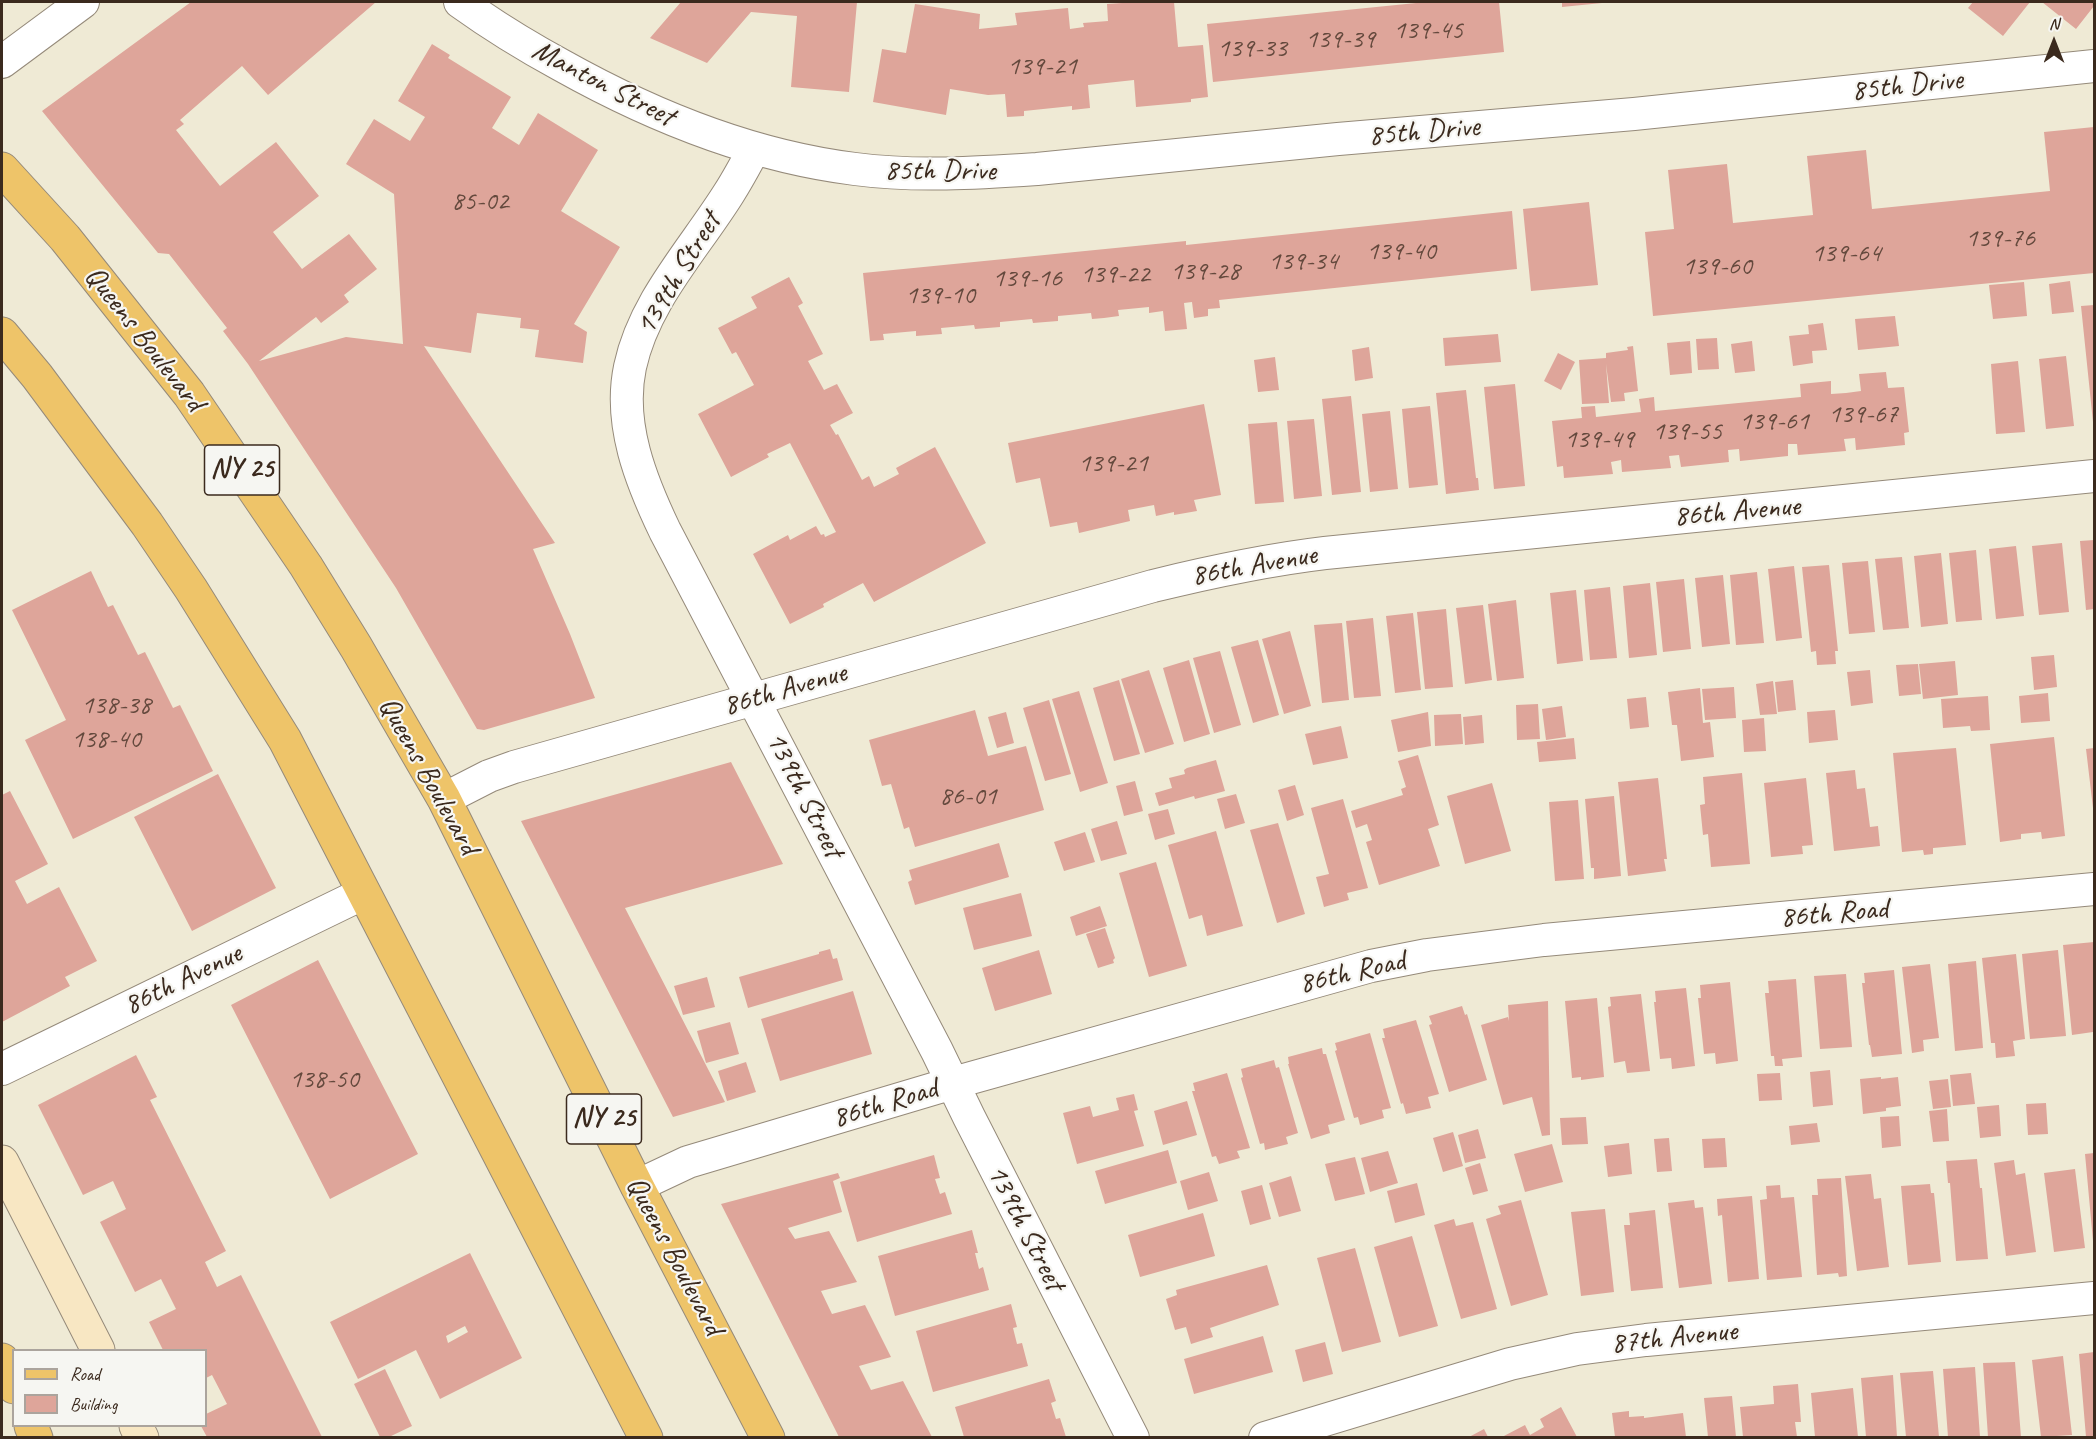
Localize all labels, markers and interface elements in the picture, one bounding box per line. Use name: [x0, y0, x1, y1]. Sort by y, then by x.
north arrow: [2024, 12, 2084, 72]
text: N: [2049, 14, 2059, 34]
house number: 139-45: [1393, 15, 1463, 47]
house number: 139-39: [1305, 24, 1375, 56]
street label: Manton Street: [526, 33, 680, 135]
house number: 139-33: [1217, 33, 1287, 65]
house number: 139-21: [1007, 51, 1077, 83]
street label: 85th Drive: [1850, 62, 1964, 110]
street label: 85th Drive: [1367, 109, 1481, 155]
street label: 85th Drive: [884, 153, 996, 189]
house number: 85-02: [451, 186, 509, 218]
street label: 139th Street: [628, 206, 730, 342]
house number: 139-76: [1965, 223, 2035, 255]
house number: 139-40: [1366, 236, 1436, 268]
house number: 139-64: [1811, 238, 1881, 270]
house number: 139-34: [1268, 246, 1338, 278]
house number: 139-60: [1682, 251, 1752, 283]
house number: 139-28: [1170, 256, 1240, 288]
street label: Queens Boulevard: [76, 259, 212, 419]
house number: 139-22: [1080, 259, 1150, 291]
house number: 139-16: [992, 263, 1062, 295]
house number: 139-10: [905, 280, 975, 312]
house number: 139-67: [1828, 399, 1898, 431]
house number: 139-61: [1739, 406, 1809, 438]
house number: 139-55: [1652, 416, 1722, 448]
house number: 139-49: [1564, 424, 1634, 456]
road number: NY 25: [204, 445, 280, 495]
house number: 139-21: [1078, 448, 1148, 480]
street label: 86th Avenue: [1672, 489, 1802, 535]
street label: 86th Avenue: [1188, 537, 1320, 595]
street label: 86th Avenue: [719, 655, 851, 725]
house number: 138-38: [81, 690, 151, 722]
street label: Queens Boulevard: [370, 691, 486, 861]
house number: 138-40: [71, 724, 141, 756]
street label: 139th Street: [757, 726, 851, 864]
house number: 86-01: [939, 781, 997, 813]
street label: 86th Road: [1779, 891, 1889, 937]
street label: 86th Avenue: [118, 936, 248, 1024]
street label: 86th Road: [1295, 943, 1409, 1003]
house number: 138-50: [289, 1064, 359, 1096]
street label: 86th Road: [828, 1071, 942, 1137]
road number: NY 25: [566, 1094, 642, 1144]
street label: 139th Street: [978, 1159, 1072, 1297]
street label: Queens Boulevard: [617, 1171, 731, 1341]
street label: 87th Avenue: [1609, 1313, 1739, 1363]
legend: [12, 1349, 207, 1427]
text: Road: [70, 1363, 100, 1385]
text: Building: [70, 1393, 117, 1415]

